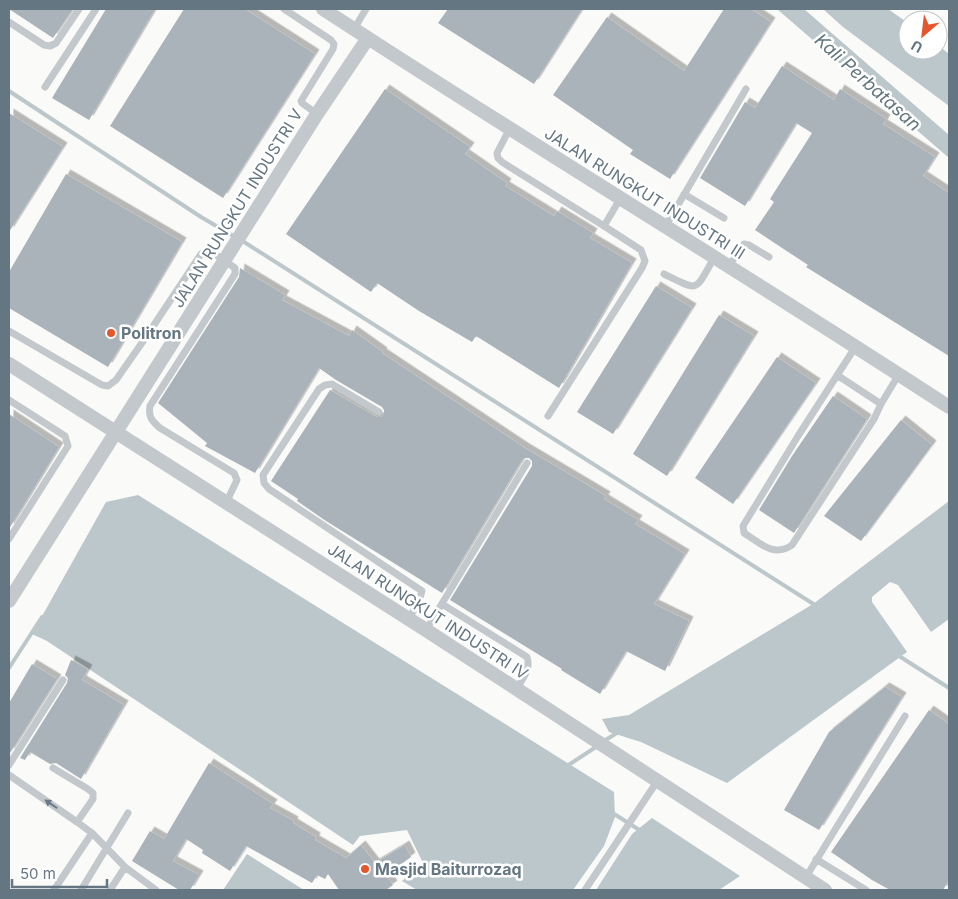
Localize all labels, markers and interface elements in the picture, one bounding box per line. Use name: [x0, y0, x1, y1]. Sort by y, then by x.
north arrow: [898, 10, 948, 60]
water label: Kali Perbatasan: [811, 29, 925, 135]
text: U: [908, 37, 925, 57]
street label: JALAN RUNGKUT INDUSTRI V: [167, 105, 307, 311]
street label: JALAN RUNGKUT INDUSTRI III: [541, 123, 749, 263]
place label: Politron: [121, 323, 181, 343]
marker: Politron: [105, 327, 117, 339]
street label: JALAN RUNGKUT INDUSTRI IV: [324, 539, 532, 683]
one-way arrow: [44, 799, 58, 809]
scale bar: [12, 856, 108, 888]
place label: Masjid Baiturrozaq: [375, 859, 522, 879]
marker: Masjid Baiturrozaq: [359, 863, 371, 875]
text: 50 m: [20, 864, 56, 883]

